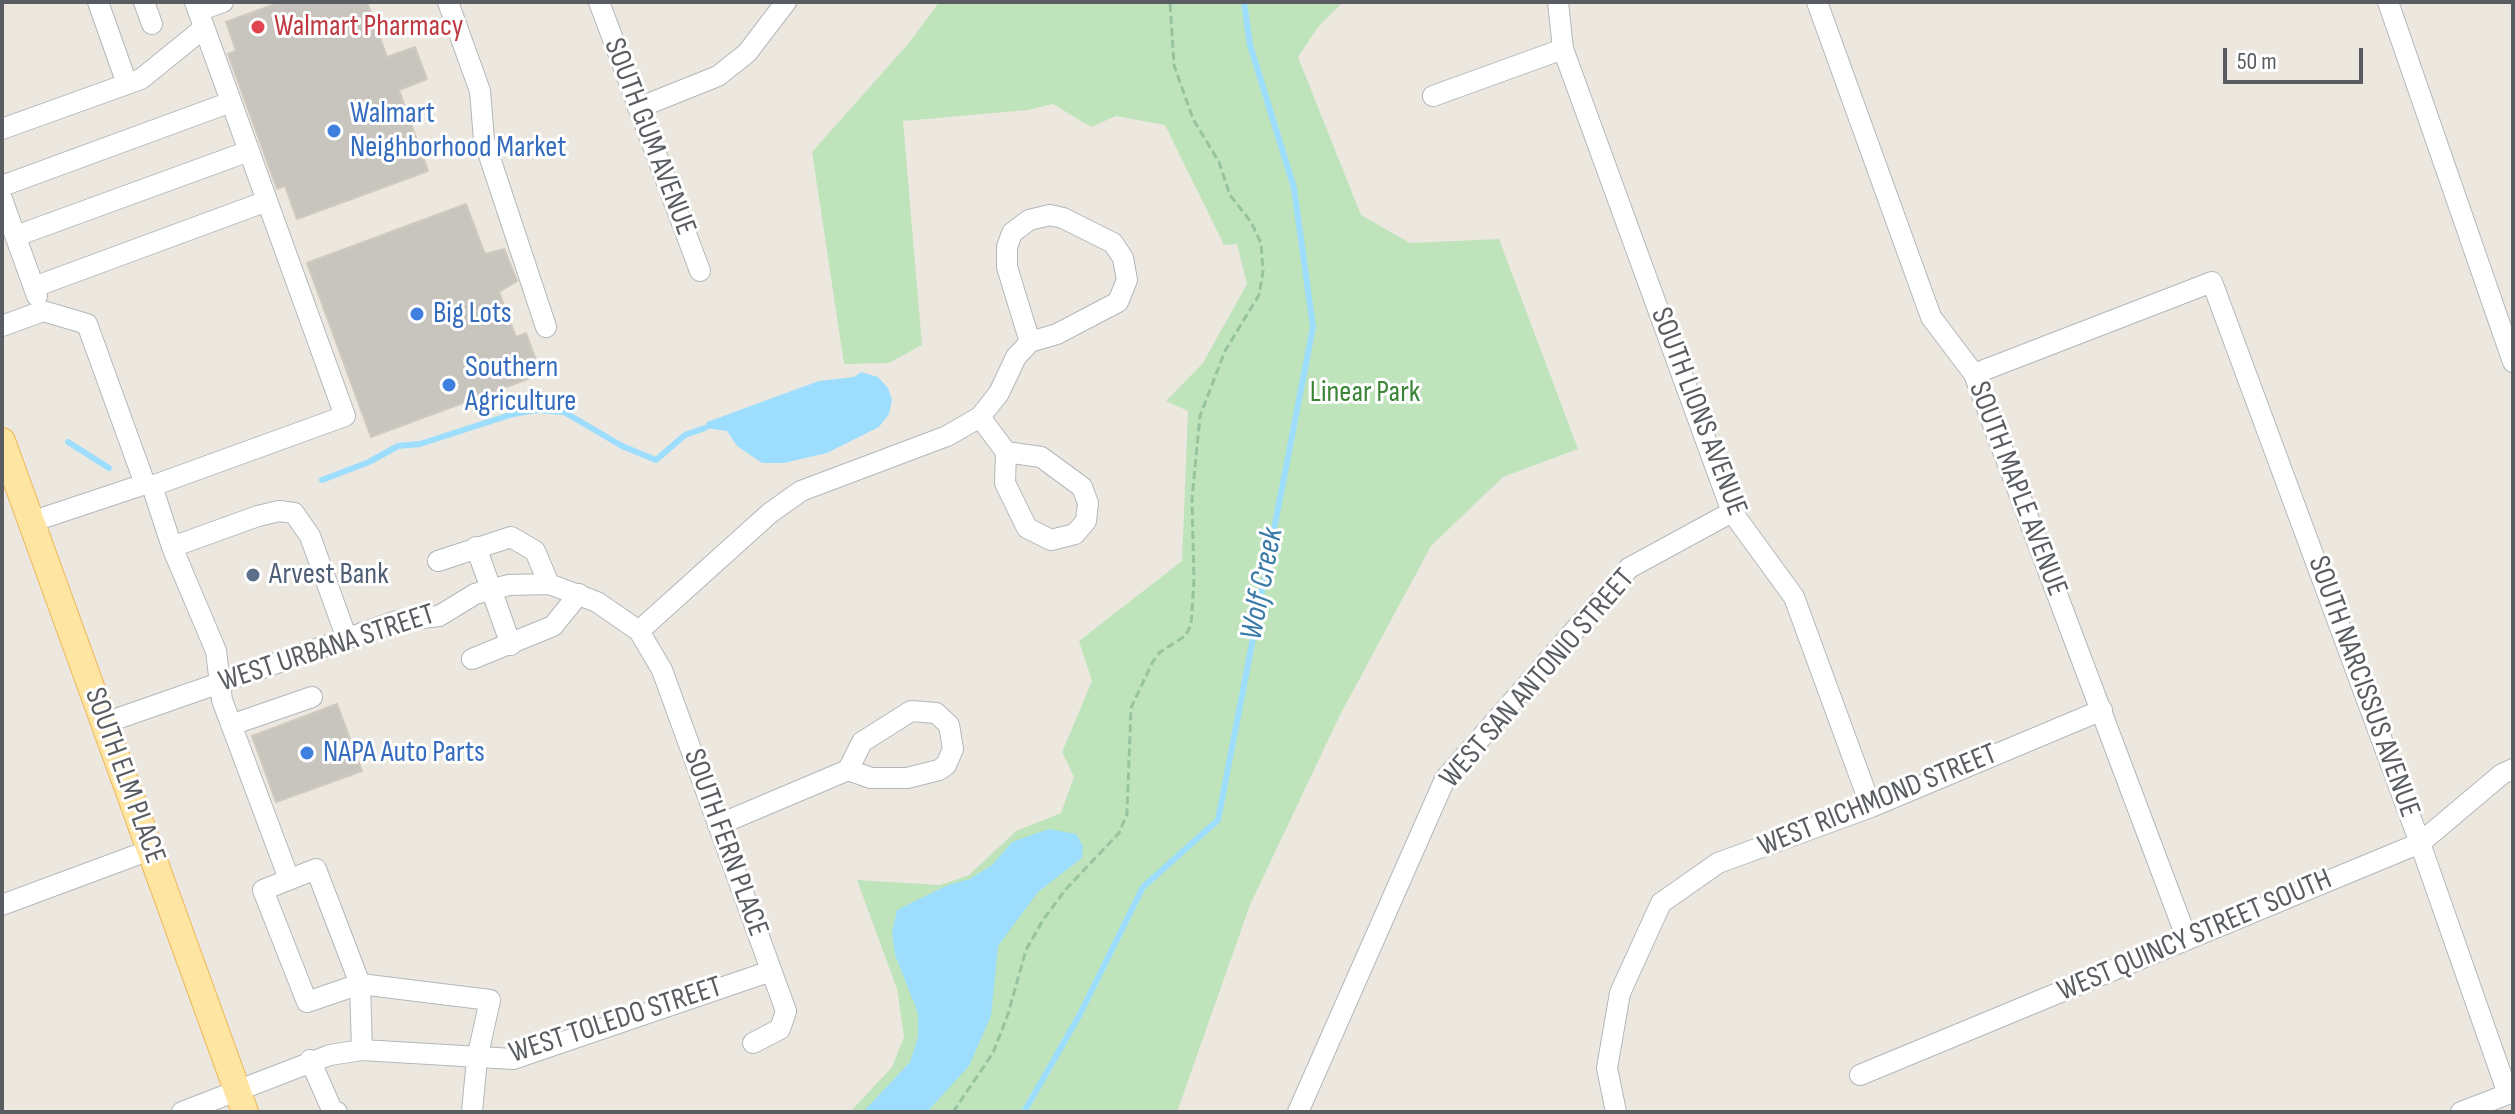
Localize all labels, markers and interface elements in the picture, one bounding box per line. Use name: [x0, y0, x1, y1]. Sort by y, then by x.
place label: Walmart Pharmacy: [274, 9, 463, 45]
marker: Walmart Pharmacy: [249, 18, 267, 36]
scale bar: [2227, 32, 2367, 82]
street label: SOUTH GUM AVENUE: [595, 34, 703, 240]
text: 50 m: [2237, 47, 2277, 76]
place label: Walmart Neighborhood Market: [350, 96, 566, 166]
marker: Walmart Neighborhood Market: [325, 122, 343, 140]
place label: Big Lots: [433, 296, 512, 332]
street label: SOUTH LIONS AVENUE: [1642, 303, 1754, 521]
marker: Big Lots: [408, 305, 426, 323]
place label: Southern Agriculture: [465, 350, 576, 420]
park label: Linear Park: [1310, 375, 1420, 411]
marker: Southern Agriculture: [440, 376, 458, 394]
street label: SOUTH MAPLE AVENUE: [1960, 377, 2074, 601]
water label: Wolf Creek: [1233, 525, 1293, 643]
street label: SOUTH NARCISSUS AVENUE: [2299, 552, 2427, 822]
place label: Arvest Bank: [269, 557, 389, 593]
street label: WEST SAN ANTONIO STREET: [1433, 562, 1643, 796]
marker: Arvest Bank: [244, 566, 262, 584]
street label: WEST URBANA STREET: [215, 597, 439, 701]
street label: SOUTH ELM PLACE: [76, 683, 172, 869]
place label: NAPA Auto Parts: [323, 735, 485, 771]
street label: WEST RICHMOND STREET: [1753, 737, 2003, 865]
marker: NAPA Auto Parts: [298, 744, 316, 762]
street label: SOUTH FERN PLACE: [675, 745, 775, 941]
street label: WEST QUINCY STREET SOUTH: [2053, 862, 2337, 1010]
street label: WEST TOLEDO STREET: [505, 970, 727, 1072]

